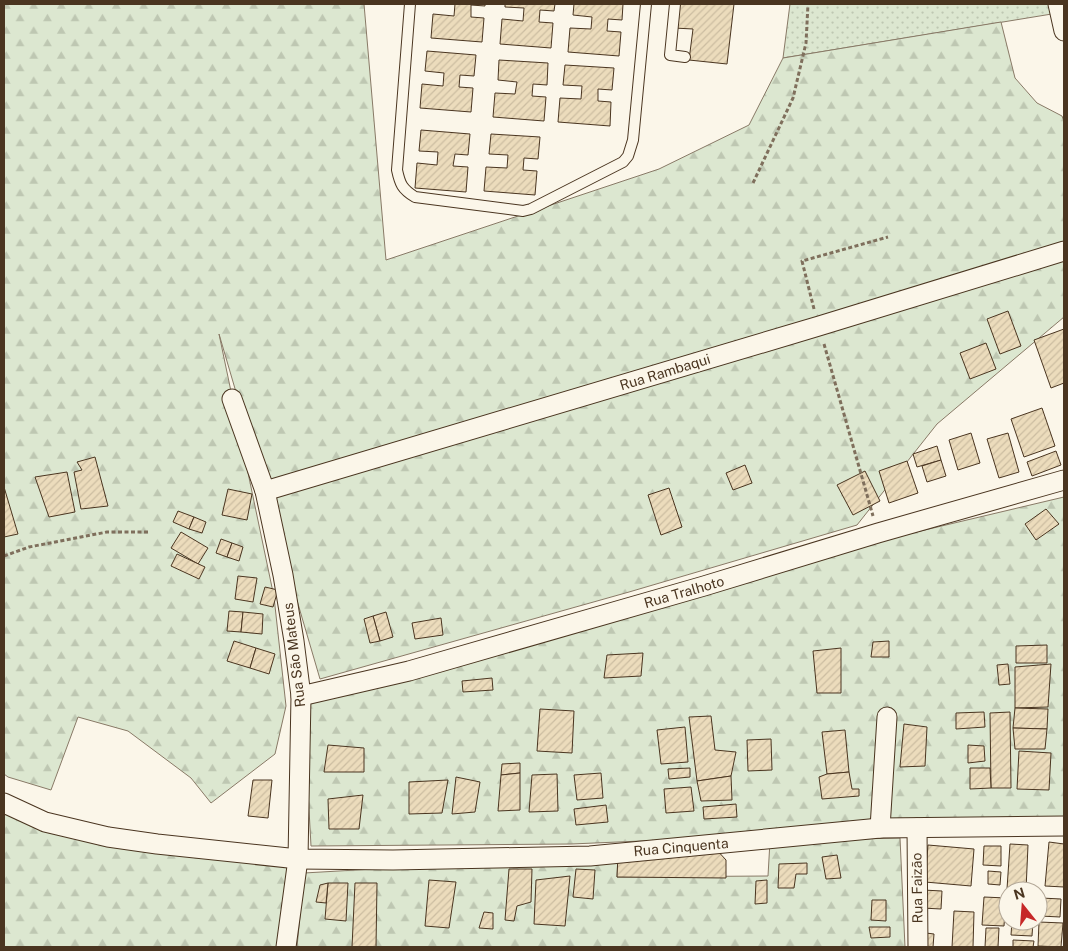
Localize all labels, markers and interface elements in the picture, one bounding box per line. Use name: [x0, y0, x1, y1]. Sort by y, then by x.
street label: Rua Rambaqui: [618, 351, 712, 393]
street label: Rua Tralhoto: [642, 573, 726, 611]
street label: Rua São Mateus: [280, 602, 308, 708]
street label: Rua Cinquenta: [633, 835, 729, 859]
street label: Rua Faizão: [908, 853, 926, 923]
north arrow: [998, 881, 1048, 931]
text: N: [1012, 884, 1027, 903]

